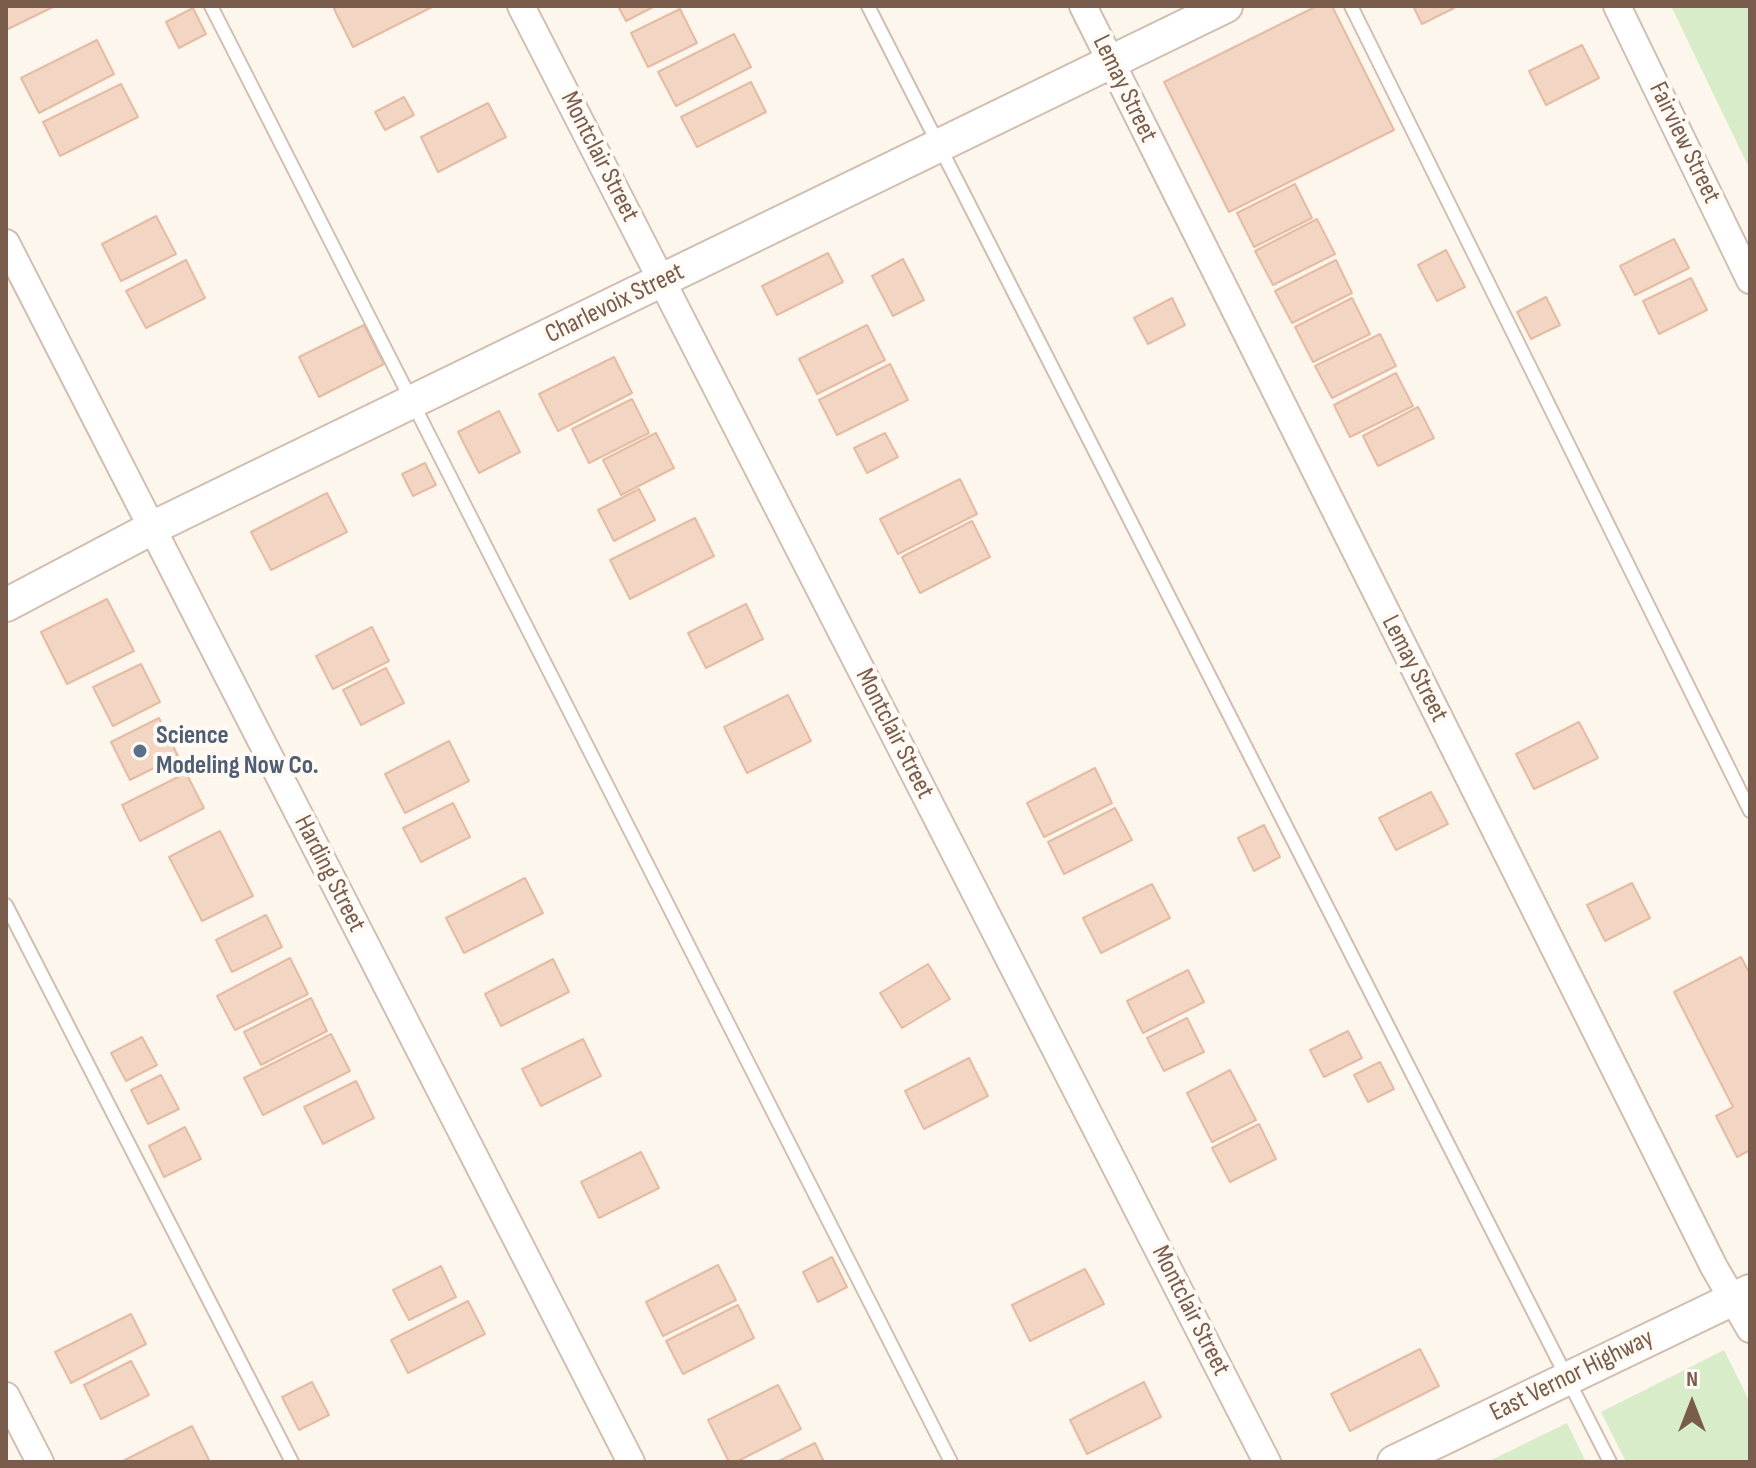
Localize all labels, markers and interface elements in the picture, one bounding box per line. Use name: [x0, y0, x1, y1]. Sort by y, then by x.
street label: Lemay Street: [1085, 30, 1163, 148]
street label: Fairview Street: [1641, 77, 1727, 209]
street label: Montclair Street: [553, 87, 645, 227]
street label: Charlevoix Street: [541, 257, 689, 351]
street label: Lemay Street: [1374, 611, 1454, 727]
street label: Montclair Street: [848, 664, 940, 804]
place label: Science Modeling Now Co.: [156, 720, 319, 782]
marker: Science Modeling Now Co.: [131, 742, 149, 760]
street label: Harding Street: [286, 811, 372, 937]
street label: Montclair Street: [1144, 1241, 1236, 1381]
street label: East Vernor Highway: [1485, 1323, 1659, 1429]
north arrow: [1652, 1364, 1732, 1444]
text: N: [1686, 1366, 1698, 1393]

